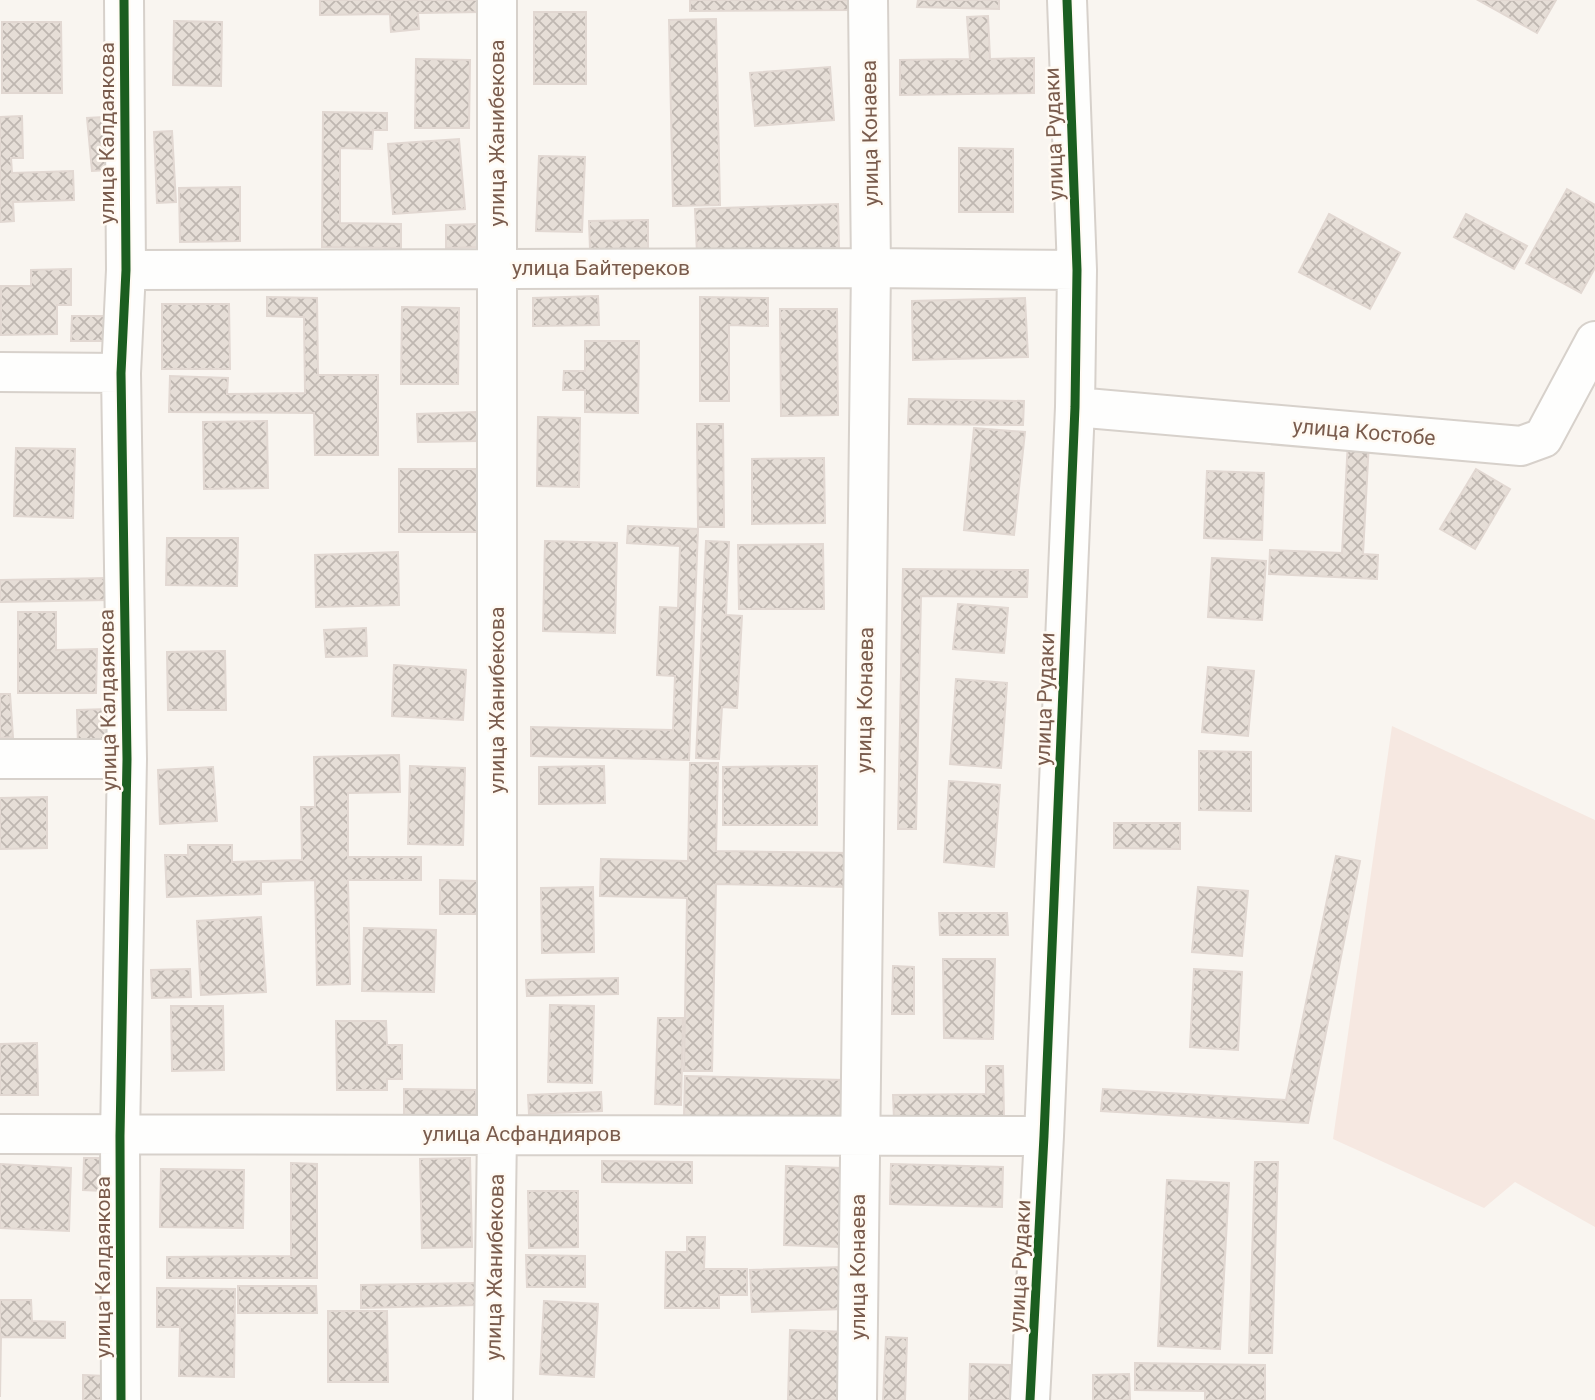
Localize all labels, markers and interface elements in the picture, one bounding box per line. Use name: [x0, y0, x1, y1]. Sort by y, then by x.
street label: улица Жанибекова: [485, 40, 509, 226]
street label: улица Калдаякова: [95, 42, 119, 224]
street label: улица Конаева: [857, 60, 883, 206]
street label: улица Рудаки: [1040, 67, 1068, 201]
street label: улица Байтереков: [512, 256, 690, 280]
street label: улица Костобе: [1292, 414, 1436, 450]
street label: улица Жанибекова: [485, 607, 509, 793]
street label: улица Калдаякова: [94, 609, 122, 791]
street label: улица Конаева: [852, 627, 878, 773]
street label: улица Рудаки: [1031, 632, 1059, 766]
street label: улица Асфандияров: [423, 1122, 621, 1146]
street label: улица Жанибекова: [481, 1173, 509, 1361]
street label: улица Калдаякова: [91, 1176, 115, 1358]
street label: улица Конаева: [846, 1194, 870, 1340]
street label: улица Рудаки: [1005, 1199, 1035, 1333]

